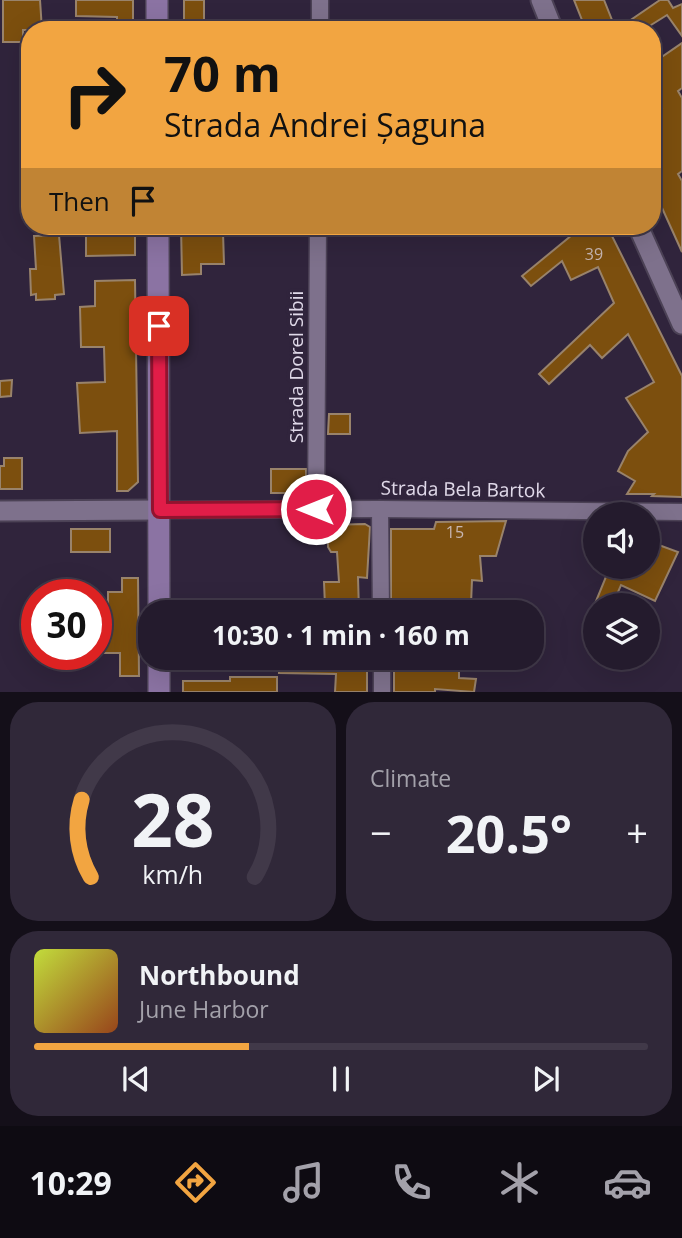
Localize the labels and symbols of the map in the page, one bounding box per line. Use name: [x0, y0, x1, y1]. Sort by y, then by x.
house number: 39: [585, 243, 603, 265]
street label: Strada Dorel Sibii: [283, 291, 309, 443]
pin: [129, 296, 189, 356]
position arrow: [279, 472, 353, 546]
street label: Strada Bela Bartok: [380, 475, 546, 503]
house number: 15: [446, 521, 464, 543]
speed limit sign: 30: [21, 579, 112, 670]

